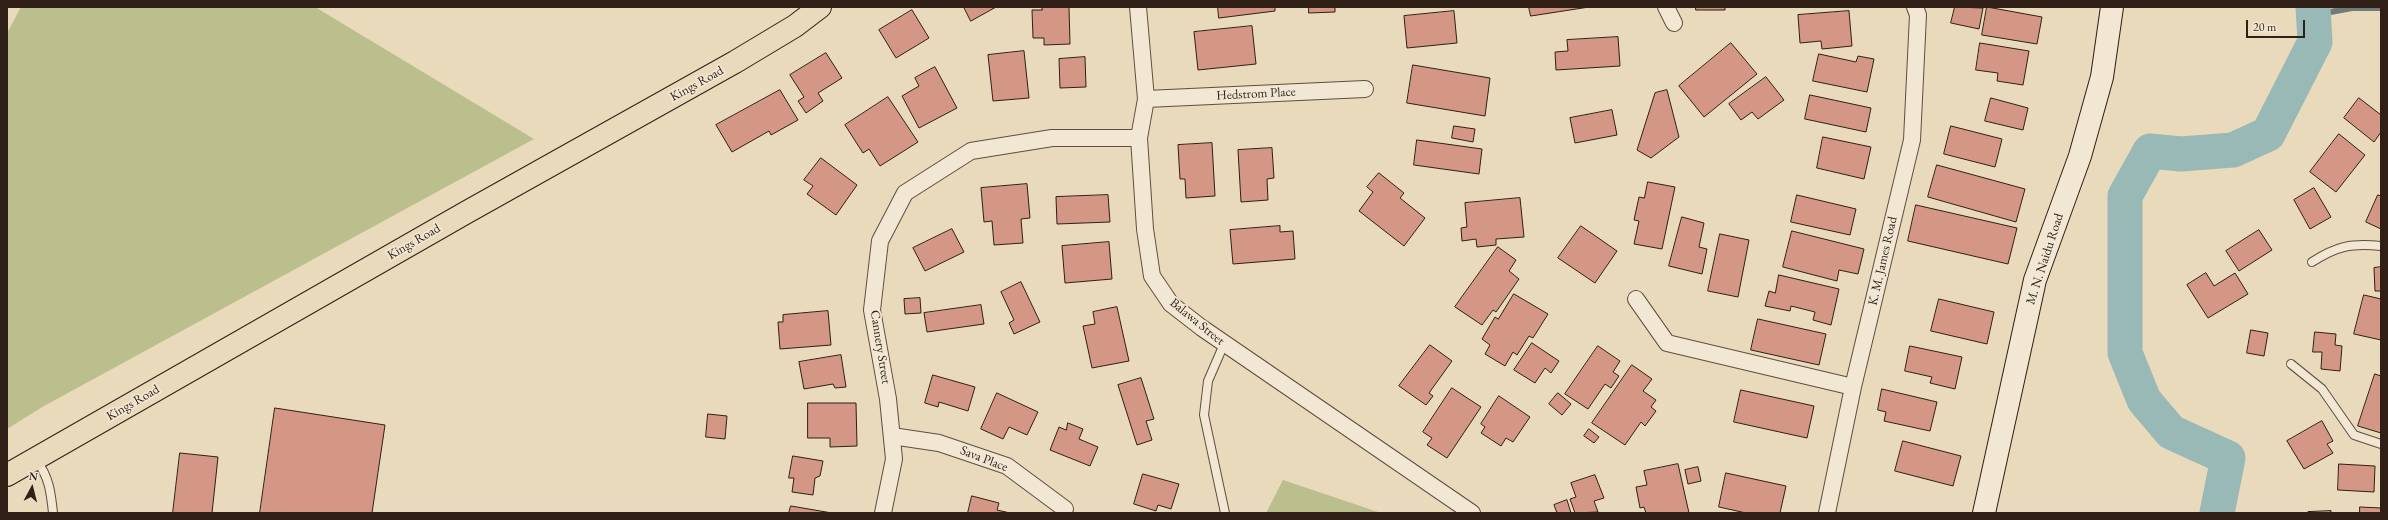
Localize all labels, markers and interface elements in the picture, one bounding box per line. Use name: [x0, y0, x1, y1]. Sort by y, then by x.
scale bar: [2248, 12, 2307, 38]
text: 20 m: [2253, 19, 2276, 35]
street label: Kings Road: [668, 63, 726, 105]
street label: Hedstrom Place: [1216, 84, 1296, 104]
street label: M. N. Naidu Road: [2023, 211, 2067, 307]
street label: K. M. James Road: [1865, 215, 1901, 307]
street label: Kings Road: [385, 221, 443, 263]
street label: Balawa Street: [1166, 295, 1228, 349]
street label: Cannery Street: [866, 309, 894, 385]
street label: Kings Road: [104, 382, 162, 424]
street label: Sava Place: [958, 443, 1010, 475]
north arrow: [12, 468, 52, 508]
text: N: [28, 469, 39, 484]

